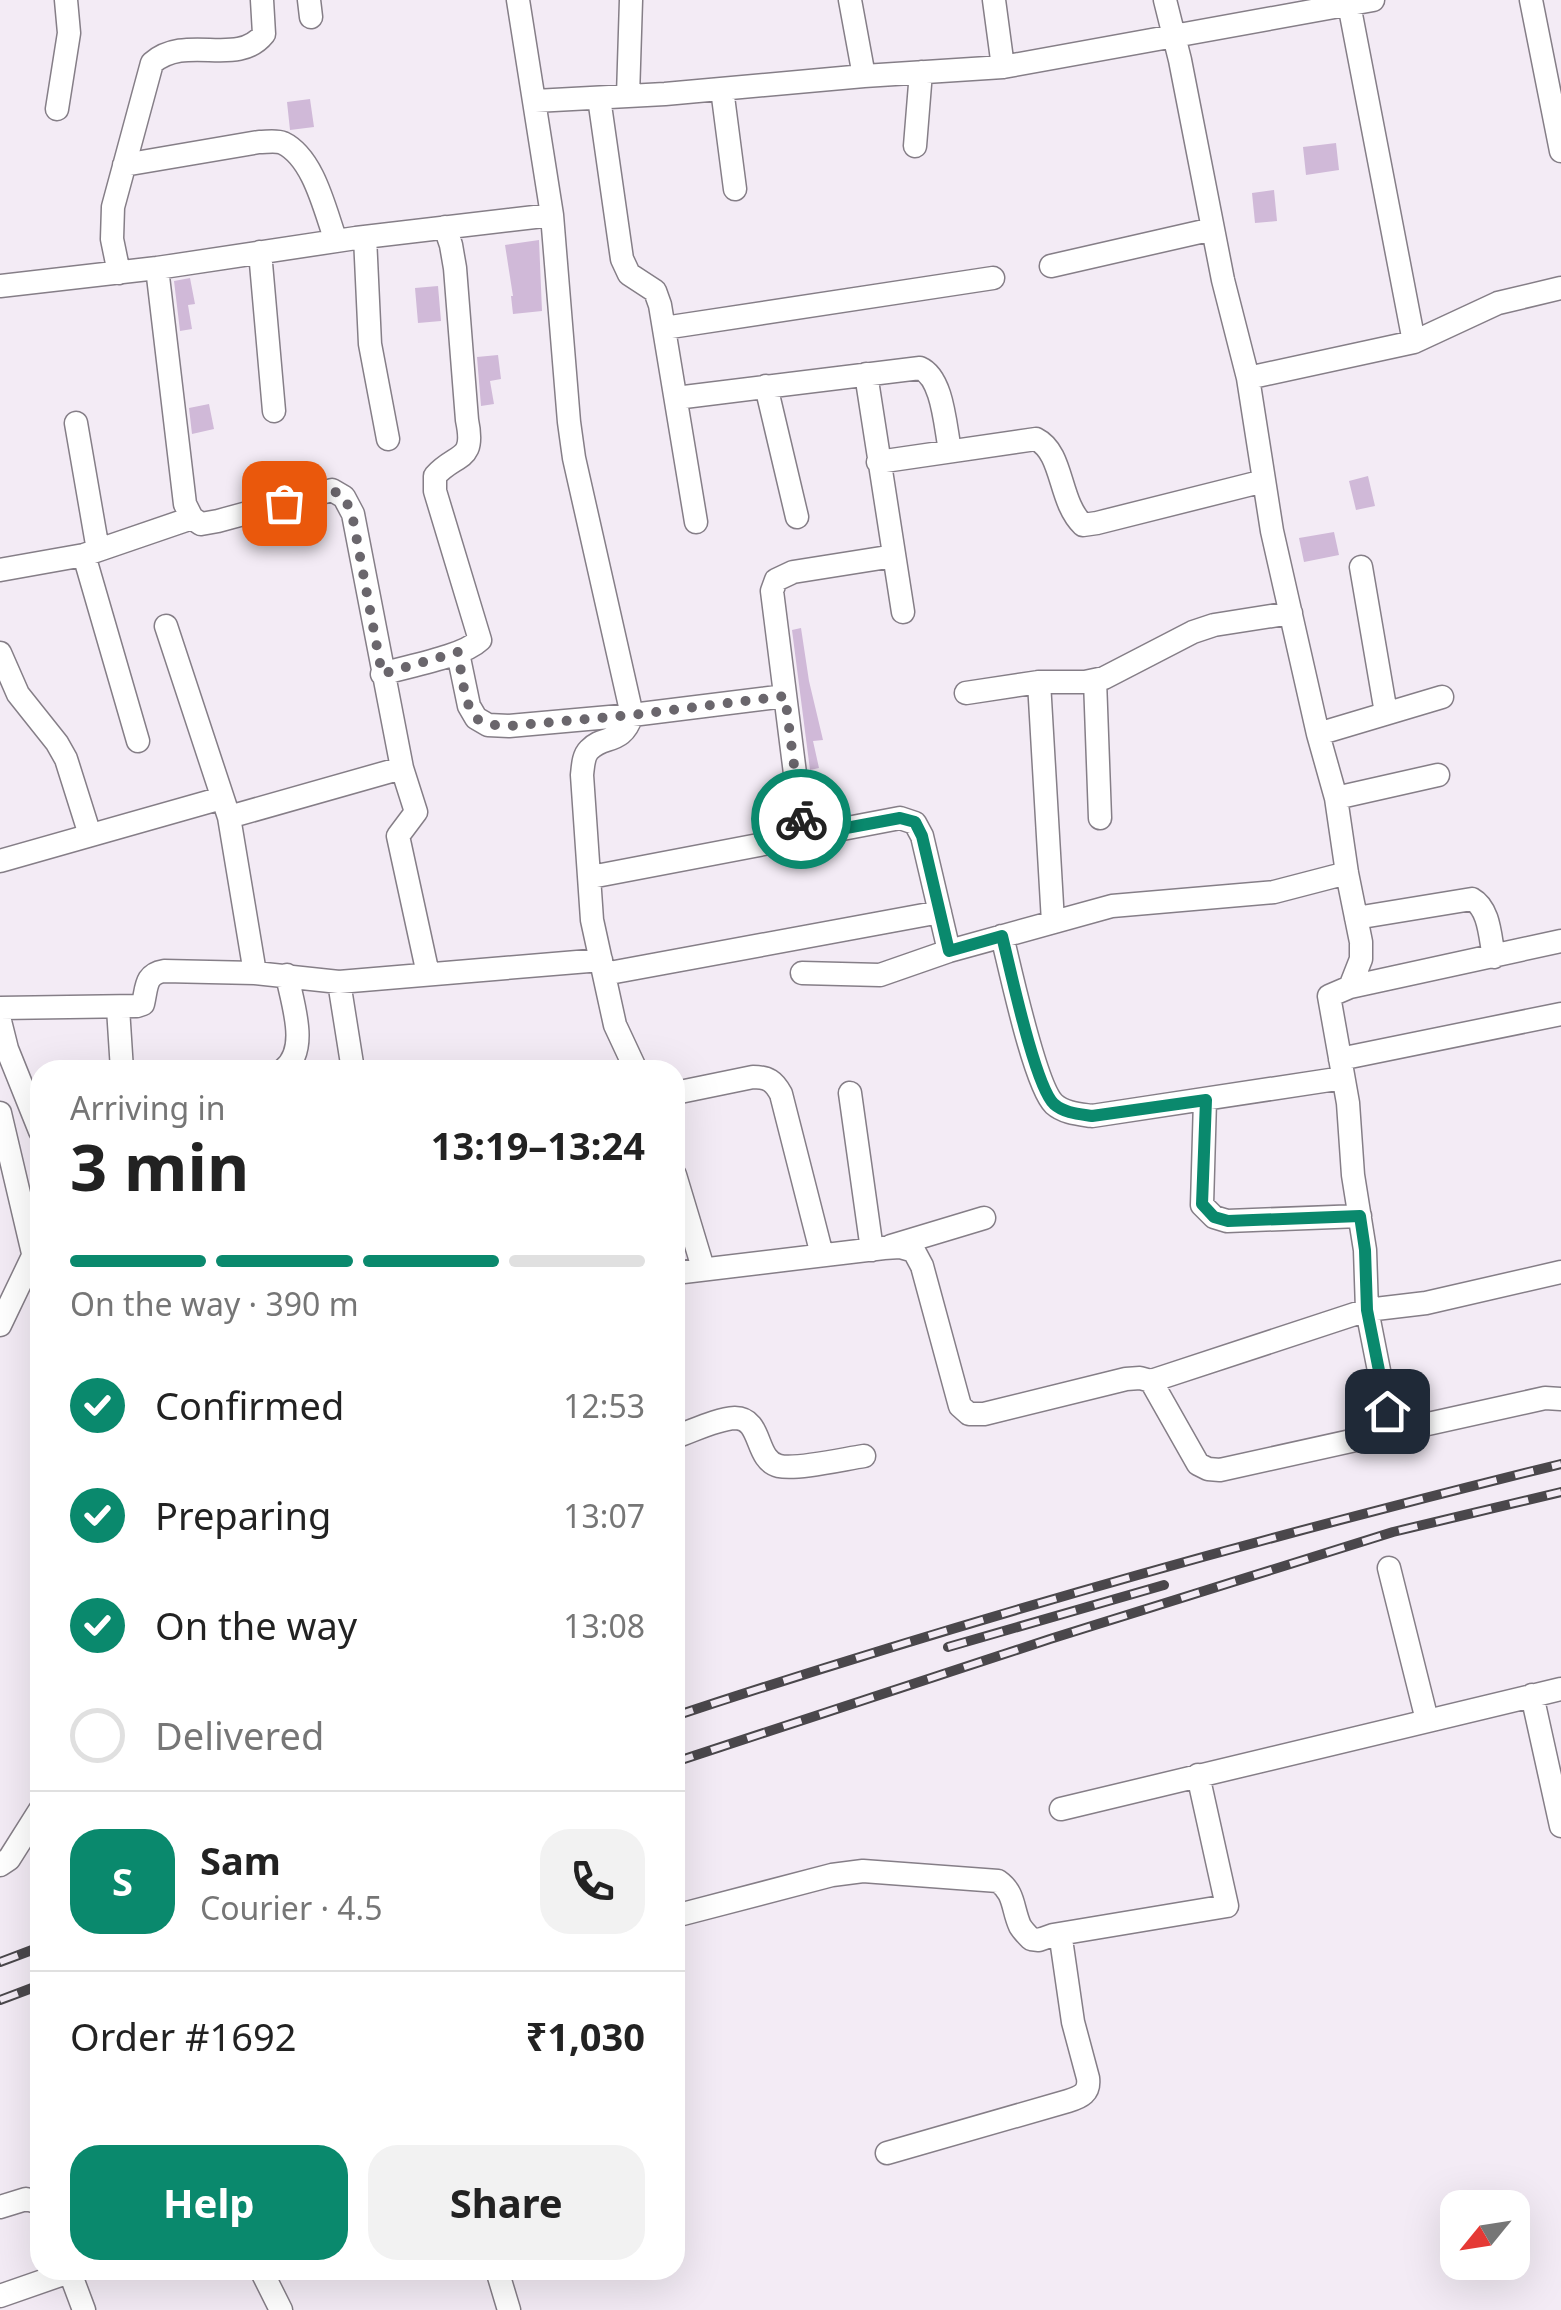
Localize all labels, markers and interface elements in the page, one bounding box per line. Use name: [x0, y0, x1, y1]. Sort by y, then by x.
pin: [242, 461, 327, 546]
icon: bag: [257, 476, 312, 531]
courier: [751, 769, 851, 869]
icon: bike: [774, 792, 829, 847]
text: Arriving in: [70, 1086, 225, 1129]
text: 13:19–13:24: [431, 1119, 645, 1171]
text: 3 min: [70, 1122, 249, 1210]
text: On the way · 390 m: [70, 1282, 359, 1325]
pin: [1345, 1369, 1430, 1454]
icon: check: [70, 1378, 125, 1433]
text: Confirmed: [155, 1379, 344, 1431]
text: 12:53: [563, 1384, 645, 1427]
icon: home: [1360, 1384, 1415, 1439]
icon: check: [70, 1488, 125, 1543]
text: Preparing: [155, 1489, 331, 1541]
text: 13:07: [563, 1494, 645, 1537]
icon: check: [70, 1598, 125, 1653]
text: On the way: [155, 1599, 357, 1651]
text: 13:08: [563, 1604, 645, 1647]
text: Delivered: [155, 1709, 324, 1761]
button: phone: [540, 1829, 645, 1934]
text: Sam: [200, 1834, 281, 1886]
text: S: [112, 1855, 133, 1907]
text: Courier · 4.5: [200, 1886, 383, 1929]
text: Order #1692: [70, 2010, 296, 2062]
text: ₹1,030: [525, 2010, 645, 2062]
button: Help: [70, 2145, 348, 2260]
button: Share: [368, 2145, 645, 2260]
north arrow: [1440, 2190, 1530, 2280]
map controls: [1440, 2190, 1530, 2280]

